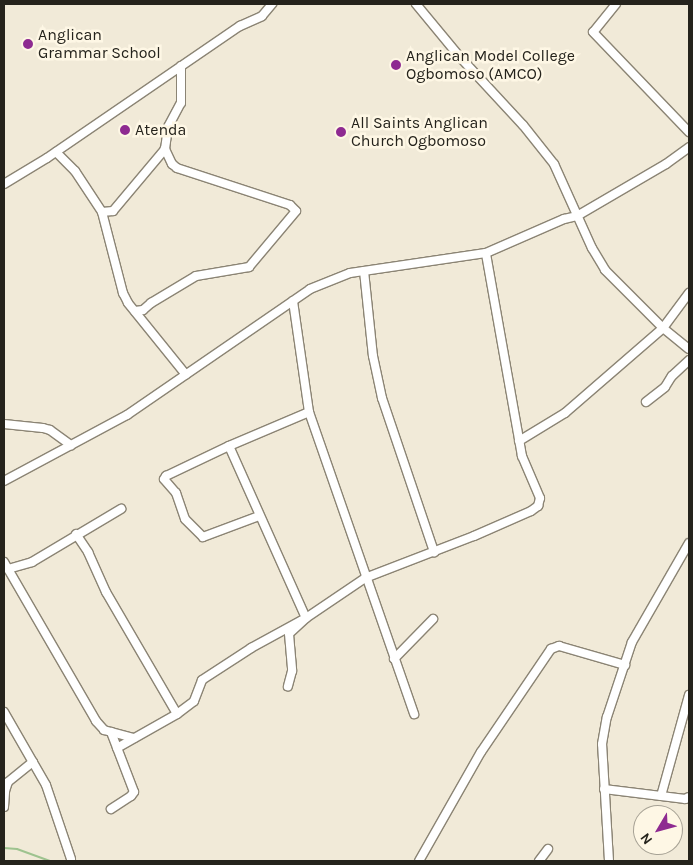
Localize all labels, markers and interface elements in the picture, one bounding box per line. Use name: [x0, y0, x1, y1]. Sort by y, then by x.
place label: Anglican Grammar School: [38, 25, 161, 63]
marker: Anglican Grammar School: [22, 38, 34, 50]
place label: Anglican Model College Ogbomoso (AMCO): [406, 46, 575, 84]
marker: Anglican Model College Ogbomoso (AMCO): [390, 59, 402, 71]
place label: All Saints Anglican Church Ogbomoso: [351, 113, 488, 151]
place label: Atenda: [135, 120, 186, 140]
marker: Atenda: [119, 124, 131, 136]
marker: All Saints Anglican Church Ogbomoso: [335, 126, 347, 138]
north arrow: [633, 805, 683, 855]
text: N: [637, 830, 656, 848]

